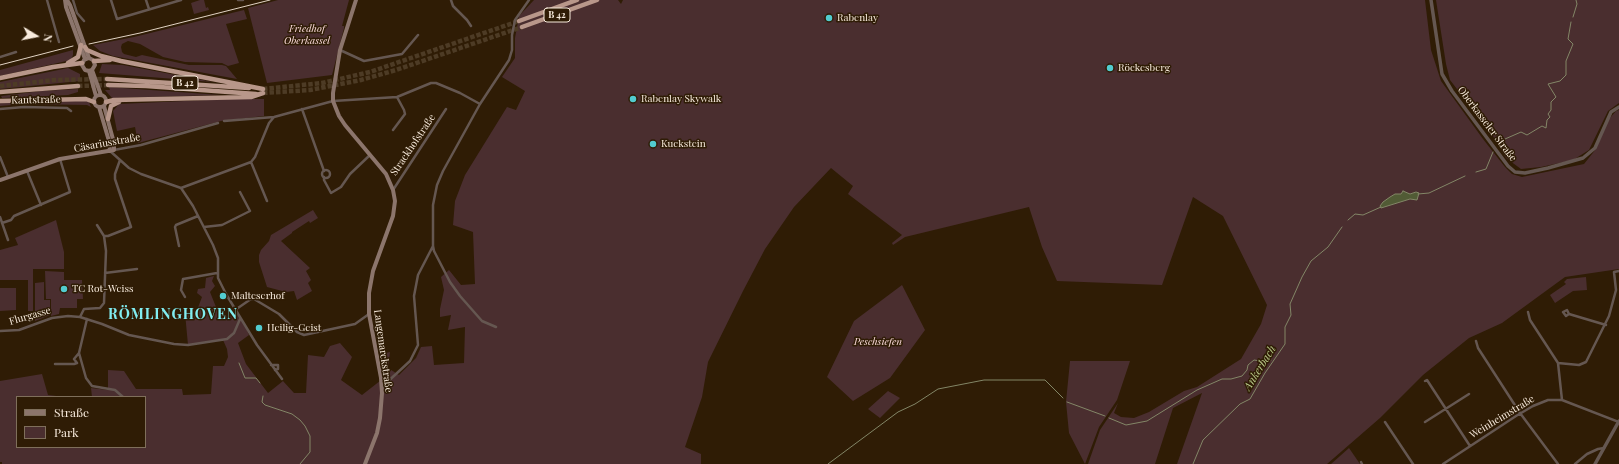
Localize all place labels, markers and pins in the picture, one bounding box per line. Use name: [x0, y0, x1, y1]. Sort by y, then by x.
place label: Rabenlay: [837, 12, 878, 24]
marker: Rabenlay: [824, 13, 834, 23]
place label: Röckesberg: [1118, 62, 1170, 74]
marker: Röckesberg: [1105, 63, 1115, 73]
place label: Rabenlay Skywalk: [641, 93, 721, 105]
marker: Rabenlay Skywalk: [628, 94, 638, 104]
place label: Kuckstein: [661, 138, 706, 150]
marker: Kuckstein: [648, 139, 658, 149]
place label: TC Rot-Weiss: [72, 283, 133, 295]
marker: TC Rot-Weiss: [59, 284, 69, 294]
place label: Malteserhof: [231, 290, 285, 302]
marker: Malteserhof: [218, 291, 228, 301]
place label: Heilig-Geist: [267, 322, 321, 334]
marker: Heilig-Geist: [254, 323, 264, 333]

